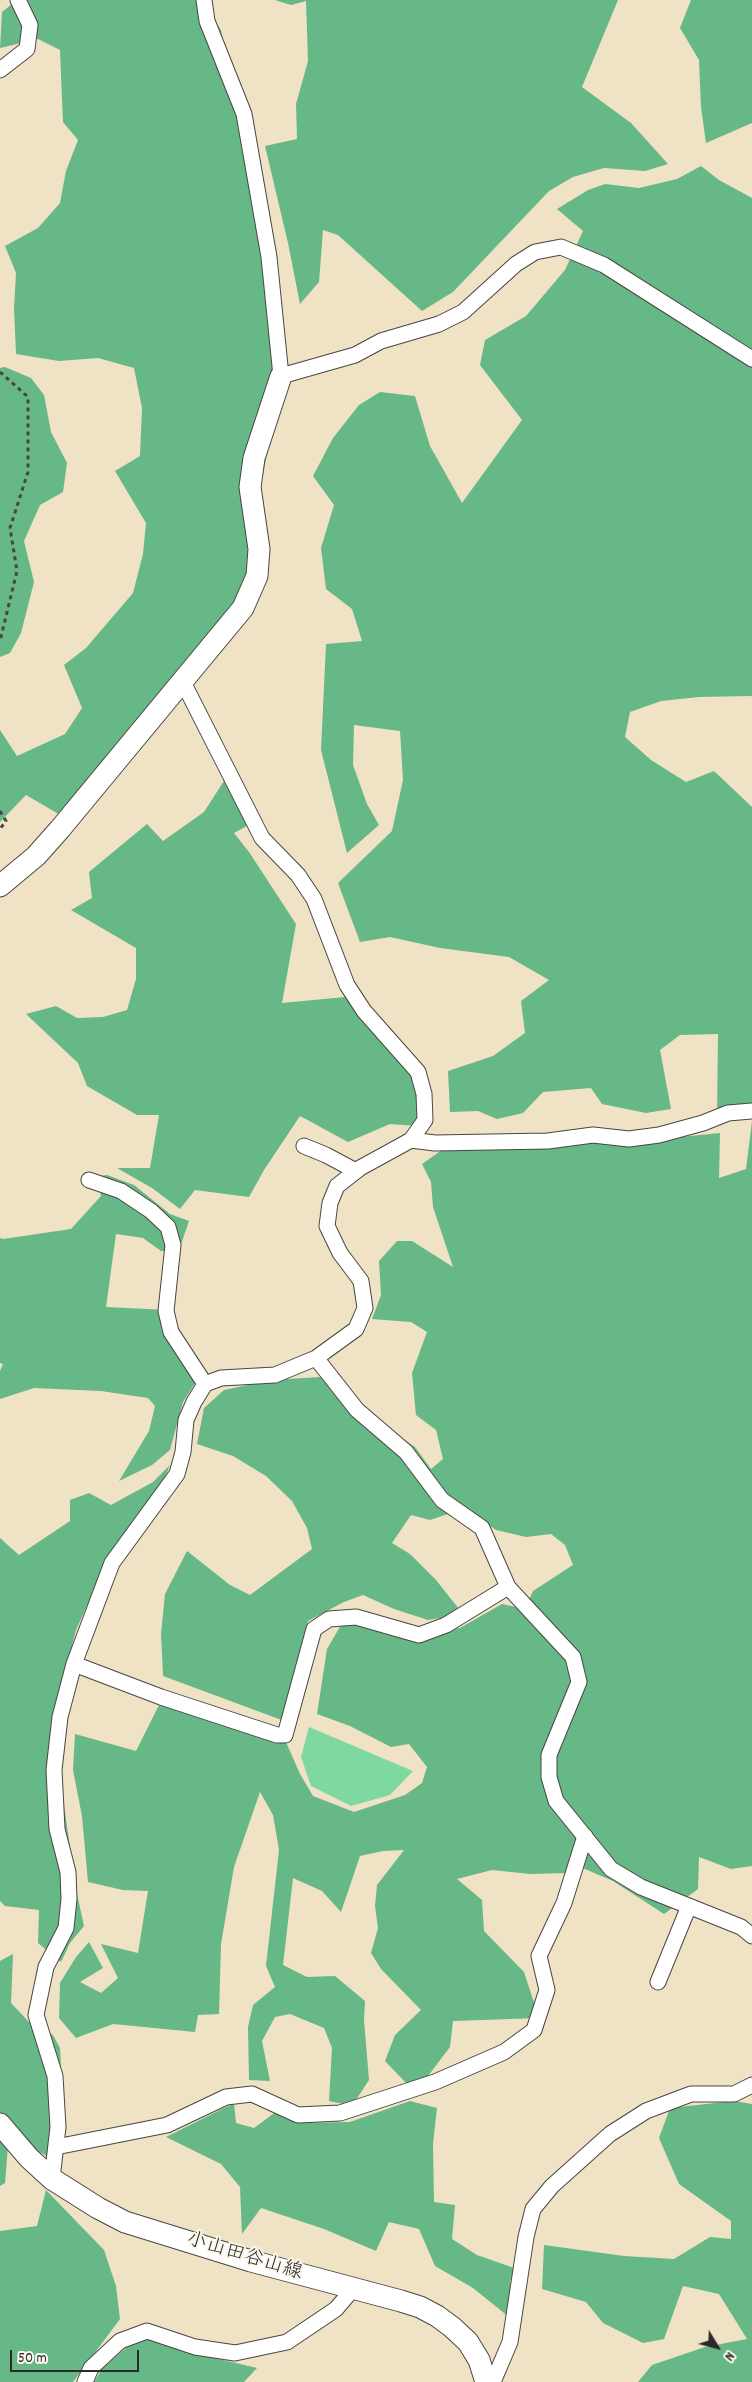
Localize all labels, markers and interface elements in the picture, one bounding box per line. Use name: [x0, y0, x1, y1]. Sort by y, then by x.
street label: 小山田谷山線: [183, 2229, 305, 2287]
north arrow: [692, 2322, 742, 2372]
scale bar: [12, 2340, 141, 2372]
text: N: [719, 2347, 739, 2365]
text: 50 m: [18, 2348, 47, 2370]

